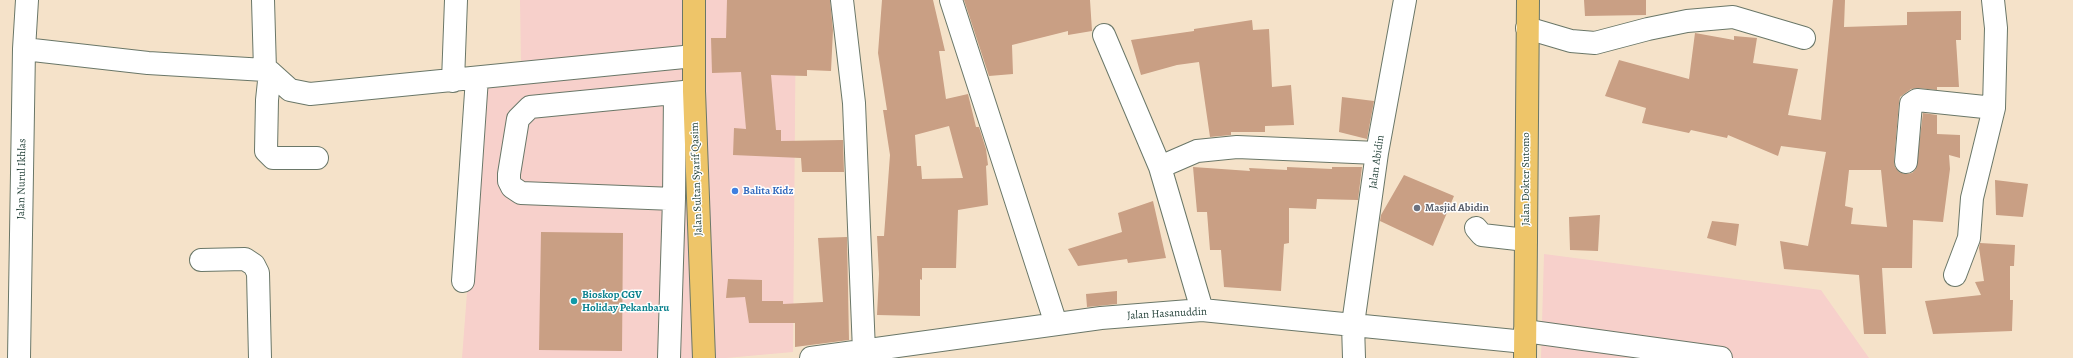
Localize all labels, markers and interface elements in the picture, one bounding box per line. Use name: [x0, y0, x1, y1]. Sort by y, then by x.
street label: Jalan Sultan Syarif Qasim: [688, 122, 706, 236]
street label: Jalan Dokter Sutomo: [1519, 132, 1533, 226]
street label: Jalan Abidin: [1367, 134, 1387, 190]
street label: Jalan Nurul Ikhlas: [15, 138, 29, 220]
place label: Balita Kidz: [743, 184, 794, 198]
marker: Balita Kidz: [730, 186, 740, 196]
place label: Masjid Abidin: [1425, 201, 1489, 215]
marker: Masjid Abidin: [1412, 203, 1422, 213]
place label: Bioskop CGV Holiday Pekanbaru: [582, 288, 669, 314]
marker: Bioskop CGV Holiday Pekanbaru: [569, 296, 579, 306]
street label: Jalan Hasanuddin: [1127, 305, 1207, 323]

